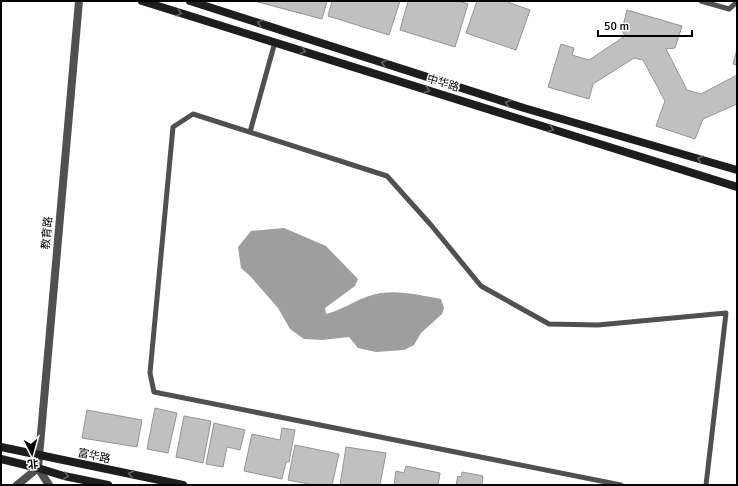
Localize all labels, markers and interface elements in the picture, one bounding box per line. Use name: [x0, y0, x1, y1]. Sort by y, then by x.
one-way arrow: [175, 8, 182, 17]
scale bar: [598, 12, 692, 38]
one-way arrow: [257, 19, 264, 28]
text: 50 m: [604, 19, 629, 34]
one-way arrow: [299, 46, 306, 55]
one-way arrow: [381, 59, 388, 68]
street label: 中华路: [425, 72, 461, 94]
one-way arrow: [424, 85, 431, 94]
one-way arrow: [504, 99, 511, 108]
one-way arrow: [548, 124, 555, 133]
one-way arrow: [696, 155, 703, 164]
street label: 教育路: [39, 216, 55, 250]
north arrow: [12, 434, 52, 474]
street label: 富华路: [77, 446, 111, 466]
text: 北: [27, 456, 39, 470]
one-way arrow: [128, 471, 135, 479]
one-way arrow: [63, 472, 69, 480]

